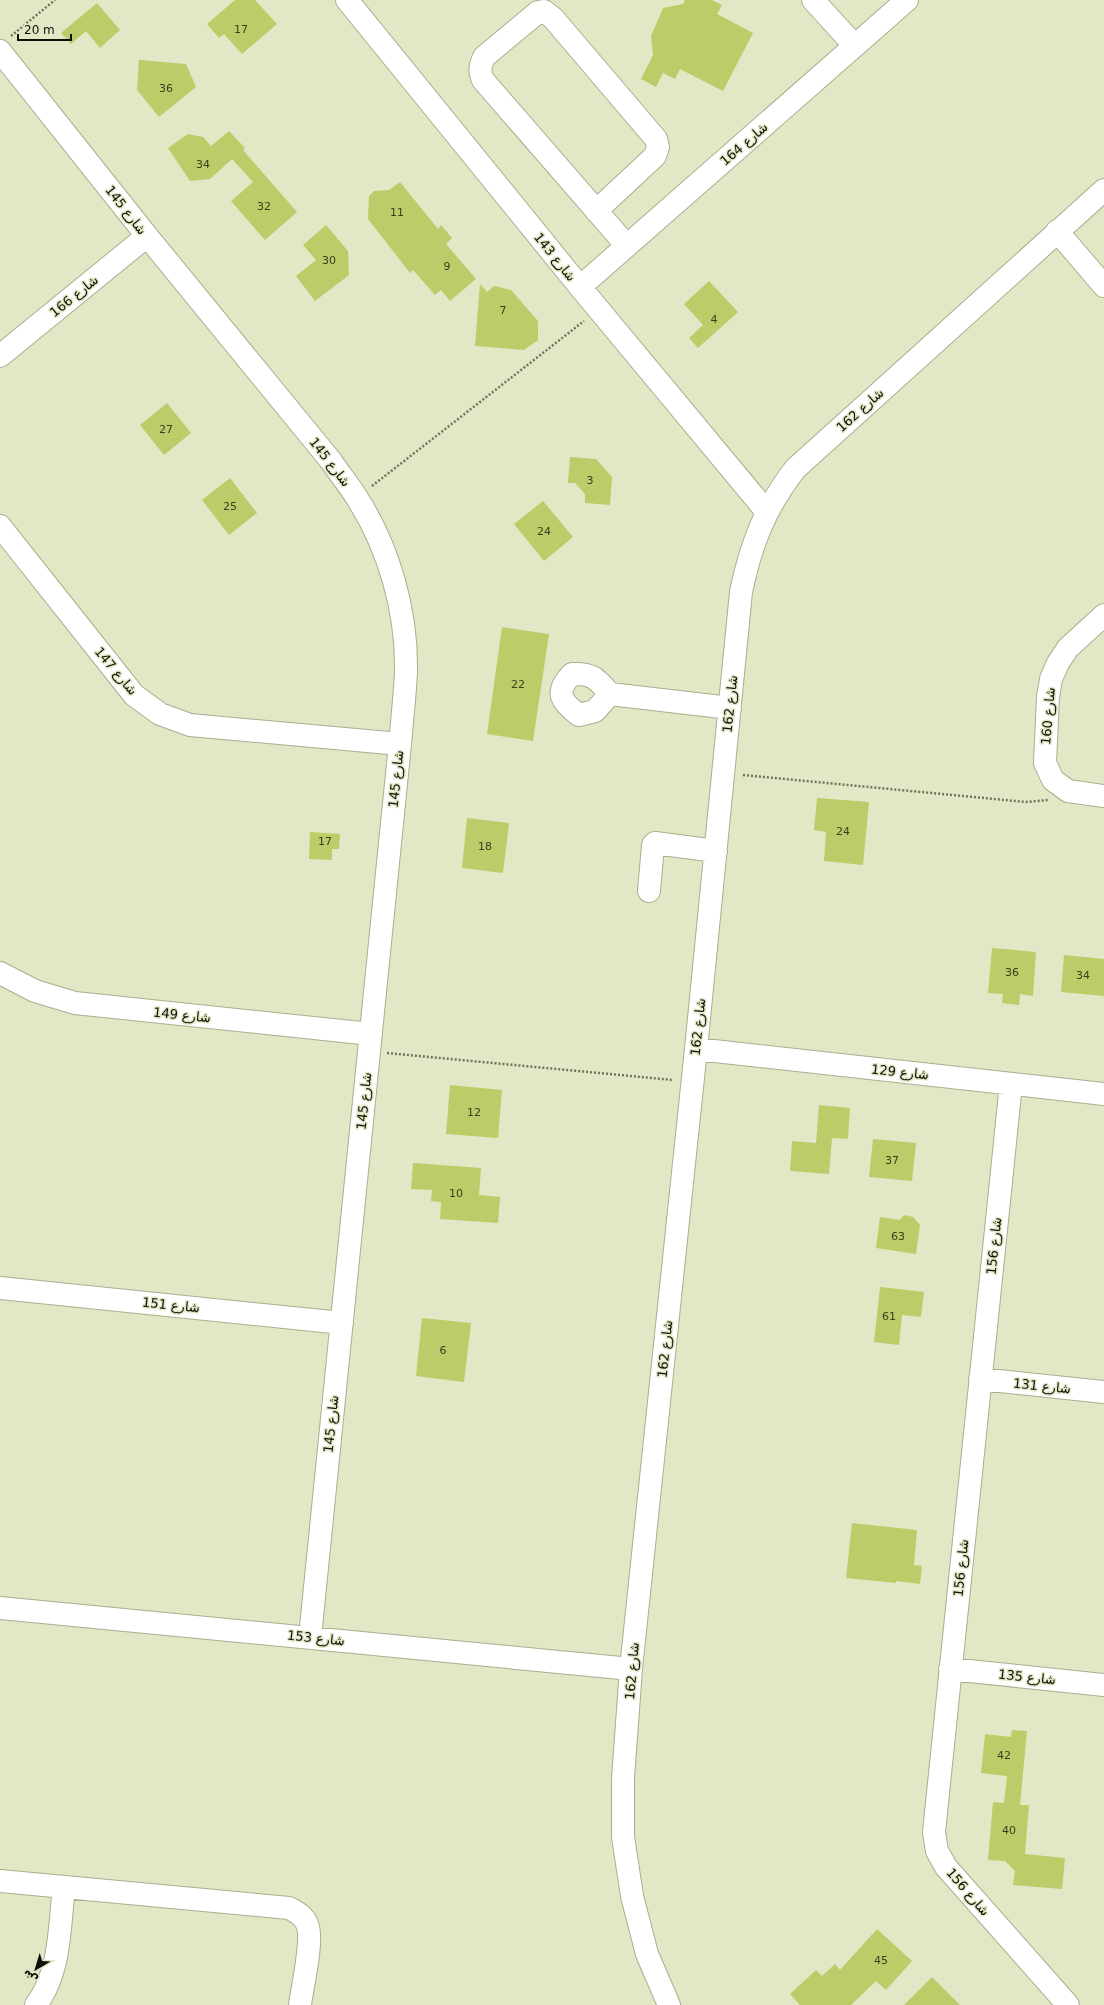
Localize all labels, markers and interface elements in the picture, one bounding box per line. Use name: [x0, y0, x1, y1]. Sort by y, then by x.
scale bar: [18, 16, 71, 42]
text: 20 m: [24, 23, 55, 37]
house number: 17: [234, 23, 248, 36]
house number: 36: [159, 82, 173, 95]
street label: شارع 164: [717, 119, 771, 169]
house number: 34: [196, 158, 210, 171]
street label: شارع 145: [101, 183, 150, 238]
house number: 32: [257, 200, 271, 213]
house number: 11: [390, 206, 404, 219]
street label: شارع 143: [530, 230, 579, 285]
house number: 30: [322, 254, 336, 267]
house number: 9: [444, 260, 451, 273]
street label: شارع 166: [47, 272, 102, 321]
house number: 7: [500, 304, 507, 317]
house number: 4: [711, 313, 718, 326]
street label: شارع 162: [833, 385, 887, 436]
house number: 27: [159, 423, 173, 436]
street label: شارع 145: [305, 435, 354, 490]
house number: 3: [587, 474, 594, 487]
house number: 25: [223, 500, 237, 513]
house number: 24: [537, 525, 551, 538]
street label: شارع 147: [91, 644, 140, 699]
street label: شارع 162: [720, 674, 741, 734]
house number: 22: [511, 678, 525, 691]
street label: شارع 160: [1038, 687, 1059, 746]
street label: شارع 145: [386, 749, 407, 809]
house number: 24: [836, 825, 850, 838]
house number: 17: [318, 835, 332, 848]
house number: 18: [478, 840, 492, 853]
house number: 36: [1005, 966, 1019, 979]
house number: 34: [1076, 969, 1090, 982]
street label: شارع 162: [688, 997, 709, 1057]
street label: شارع 149: [152, 1005, 212, 1026]
street label: شارع 129: [870, 1062, 930, 1083]
street label: شارع 145: [354, 1071, 375, 1131]
house number: 12: [467, 1106, 481, 1119]
house number: 37: [885, 1154, 899, 1167]
house number: 10: [449, 1187, 463, 1200]
street label: شارع 156: [984, 1216, 1005, 1276]
house number: 63: [891, 1230, 905, 1243]
street label: شارع 151: [141, 1295, 201, 1316]
house number: 61: [882, 1310, 896, 1323]
street label: شارع 162: [655, 1319, 676, 1379]
house number: 6: [440, 1344, 447, 1357]
street label: شارع 131: [1012, 1376, 1072, 1397]
street label: شارع 145: [321, 1394, 342, 1454]
street label: شارع 156: [951, 1538, 972, 1598]
street label: شارع 153: [286, 1628, 346, 1649]
street label: شارع 162: [622, 1642, 643, 1701]
street label: شارع 135: [997, 1667, 1057, 1688]
house number: 42: [997, 1749, 1011, 1762]
house number: 40: [1002, 1824, 1016, 1837]
street label: شارع 156: [943, 1865, 993, 1919]
north arrow: [16, 1949, 56, 1989]
house number: 45: [874, 1954, 888, 1967]
text: ش: [20, 1967, 40, 1986]

